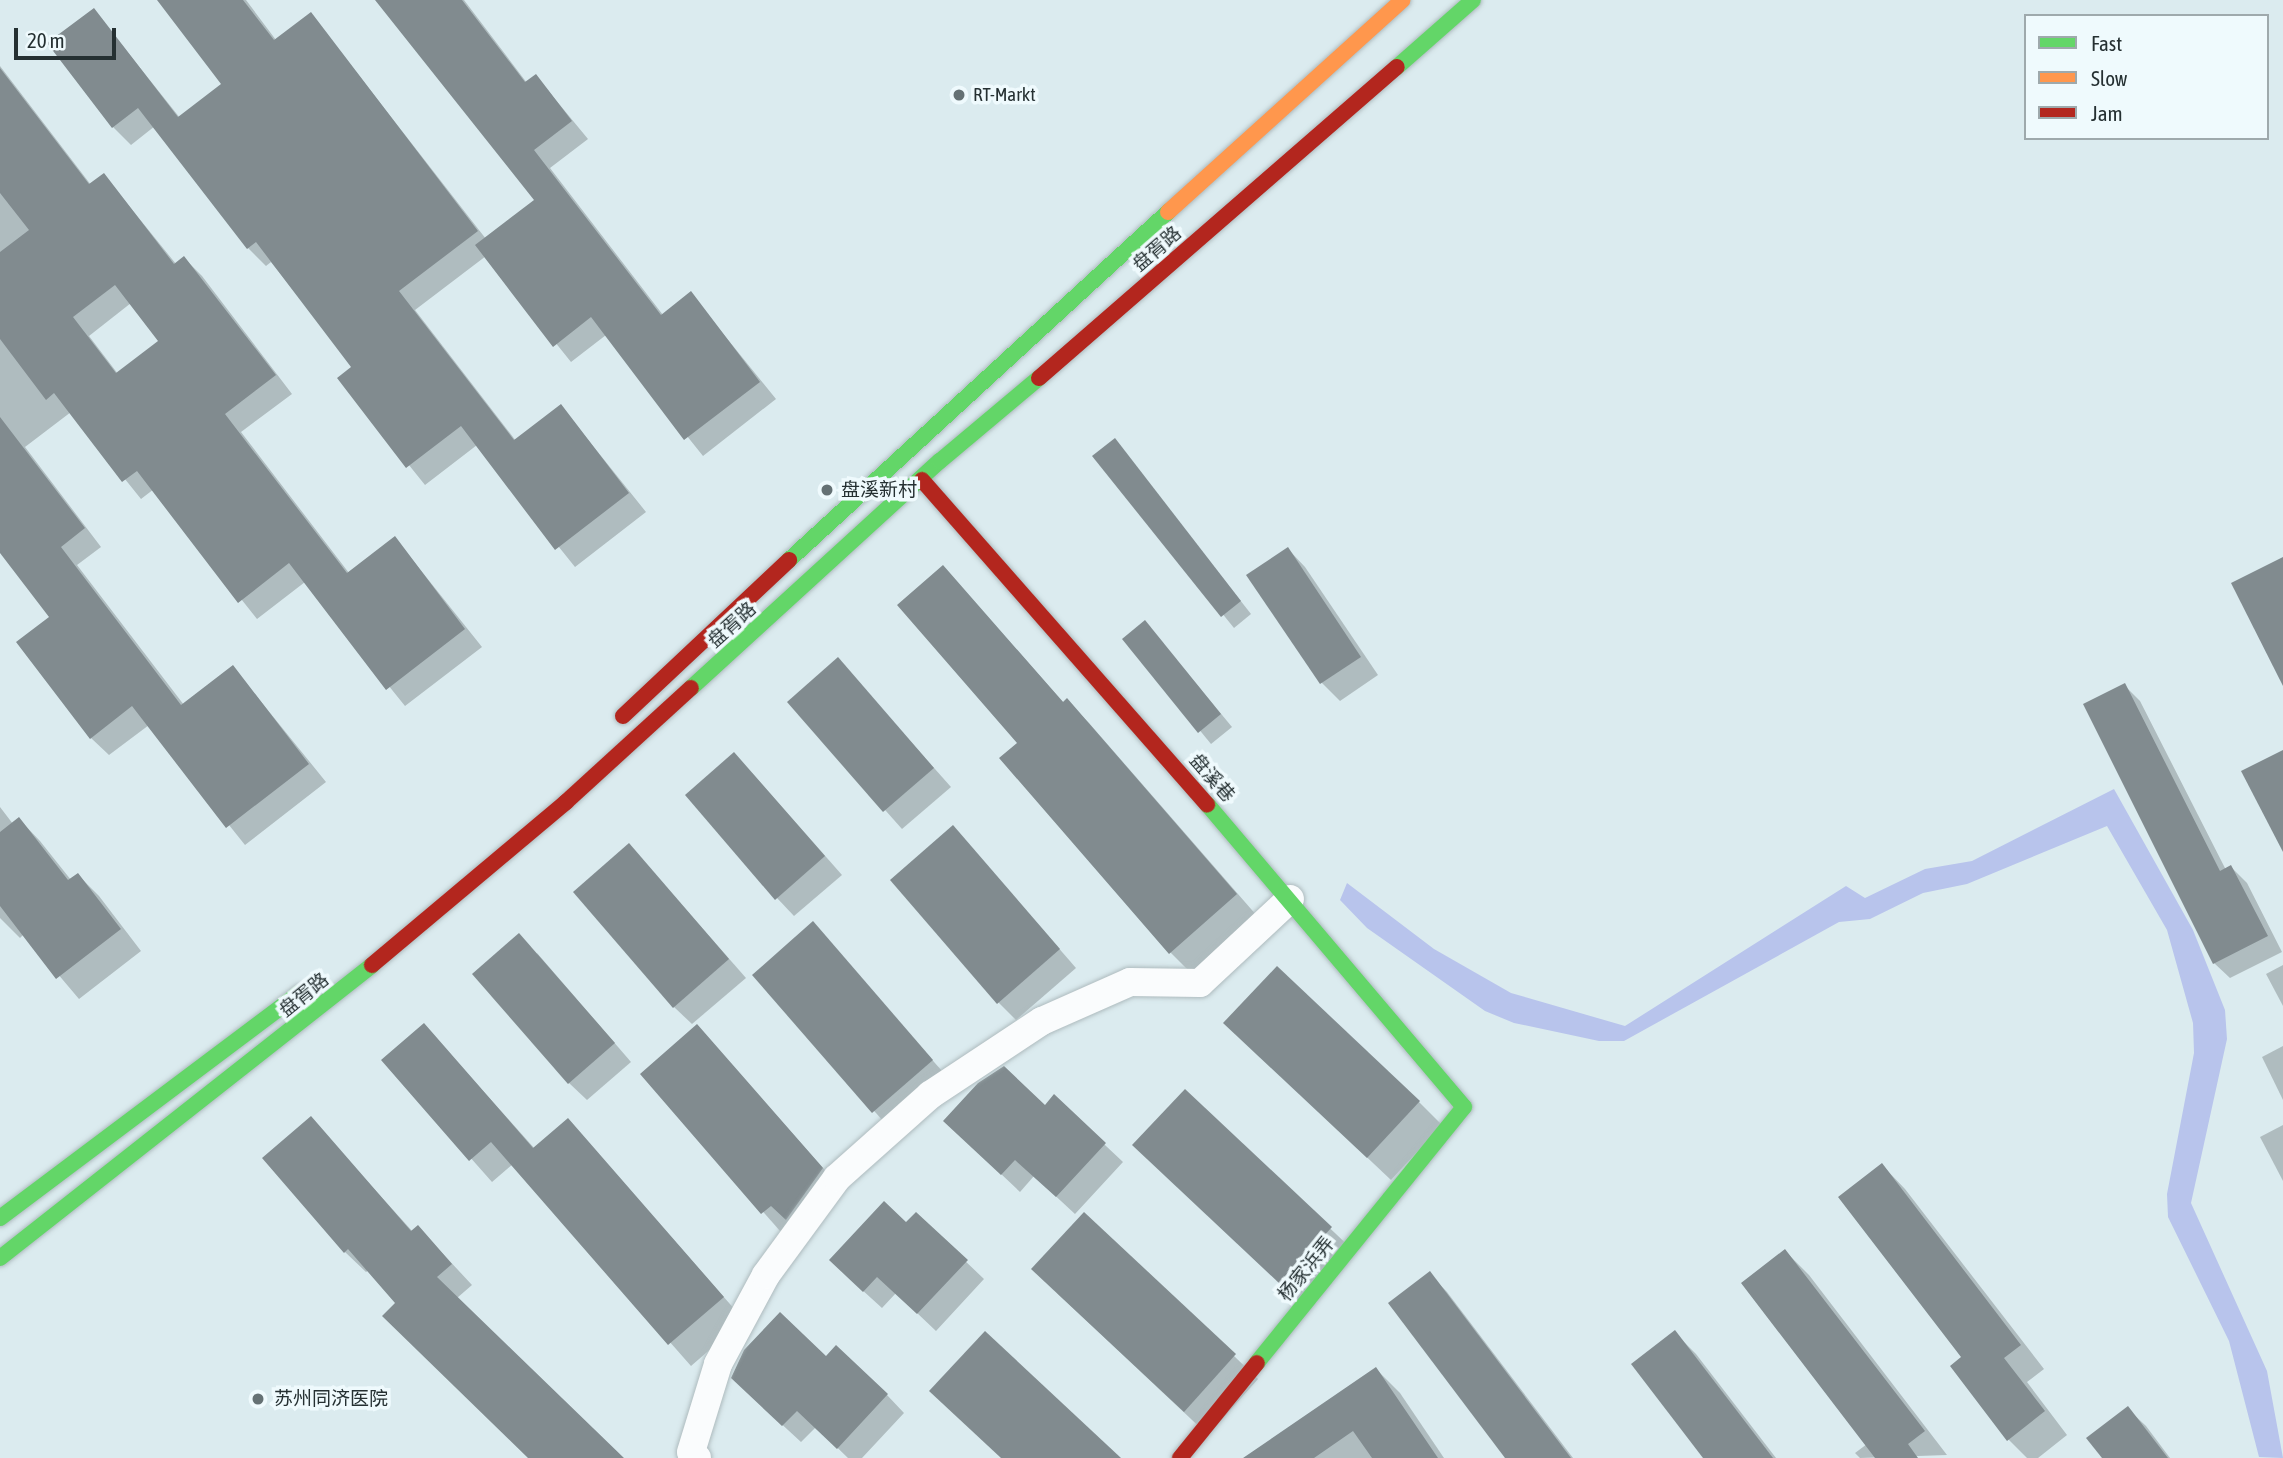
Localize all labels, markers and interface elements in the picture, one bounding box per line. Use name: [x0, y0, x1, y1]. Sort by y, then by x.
scale bar: [18, 14, 119, 58]
legend: [2024, 14, 2269, 140]
text: 20 m: [27, 28, 65, 52]
text: Fast: [2091, 31, 2122, 55]
text: Slow: [2091, 66, 2127, 90]
place label: RT-Markt: [973, 84, 1036, 106]
marker: RT-Markt: [951, 87, 967, 103]
text: Jam: [2091, 101, 2123, 125]
street label: 盘胥路: [1128, 222, 1186, 276]
place label: 盘溪新村: [841, 479, 917, 501]
marker: 盘溪新村: [819, 482, 835, 498]
street label: 盘胥路: [703, 597, 761, 653]
street label: 盘溪巷: [1185, 749, 1239, 807]
street label: 盘胥路: [275, 968, 333, 1022]
street label: 杨家浜弄: [1273, 1232, 1339, 1306]
place label: 苏州同济医院: [274, 1388, 388, 1410]
marker: 苏州同济医院: [248, 1389, 268, 1409]

